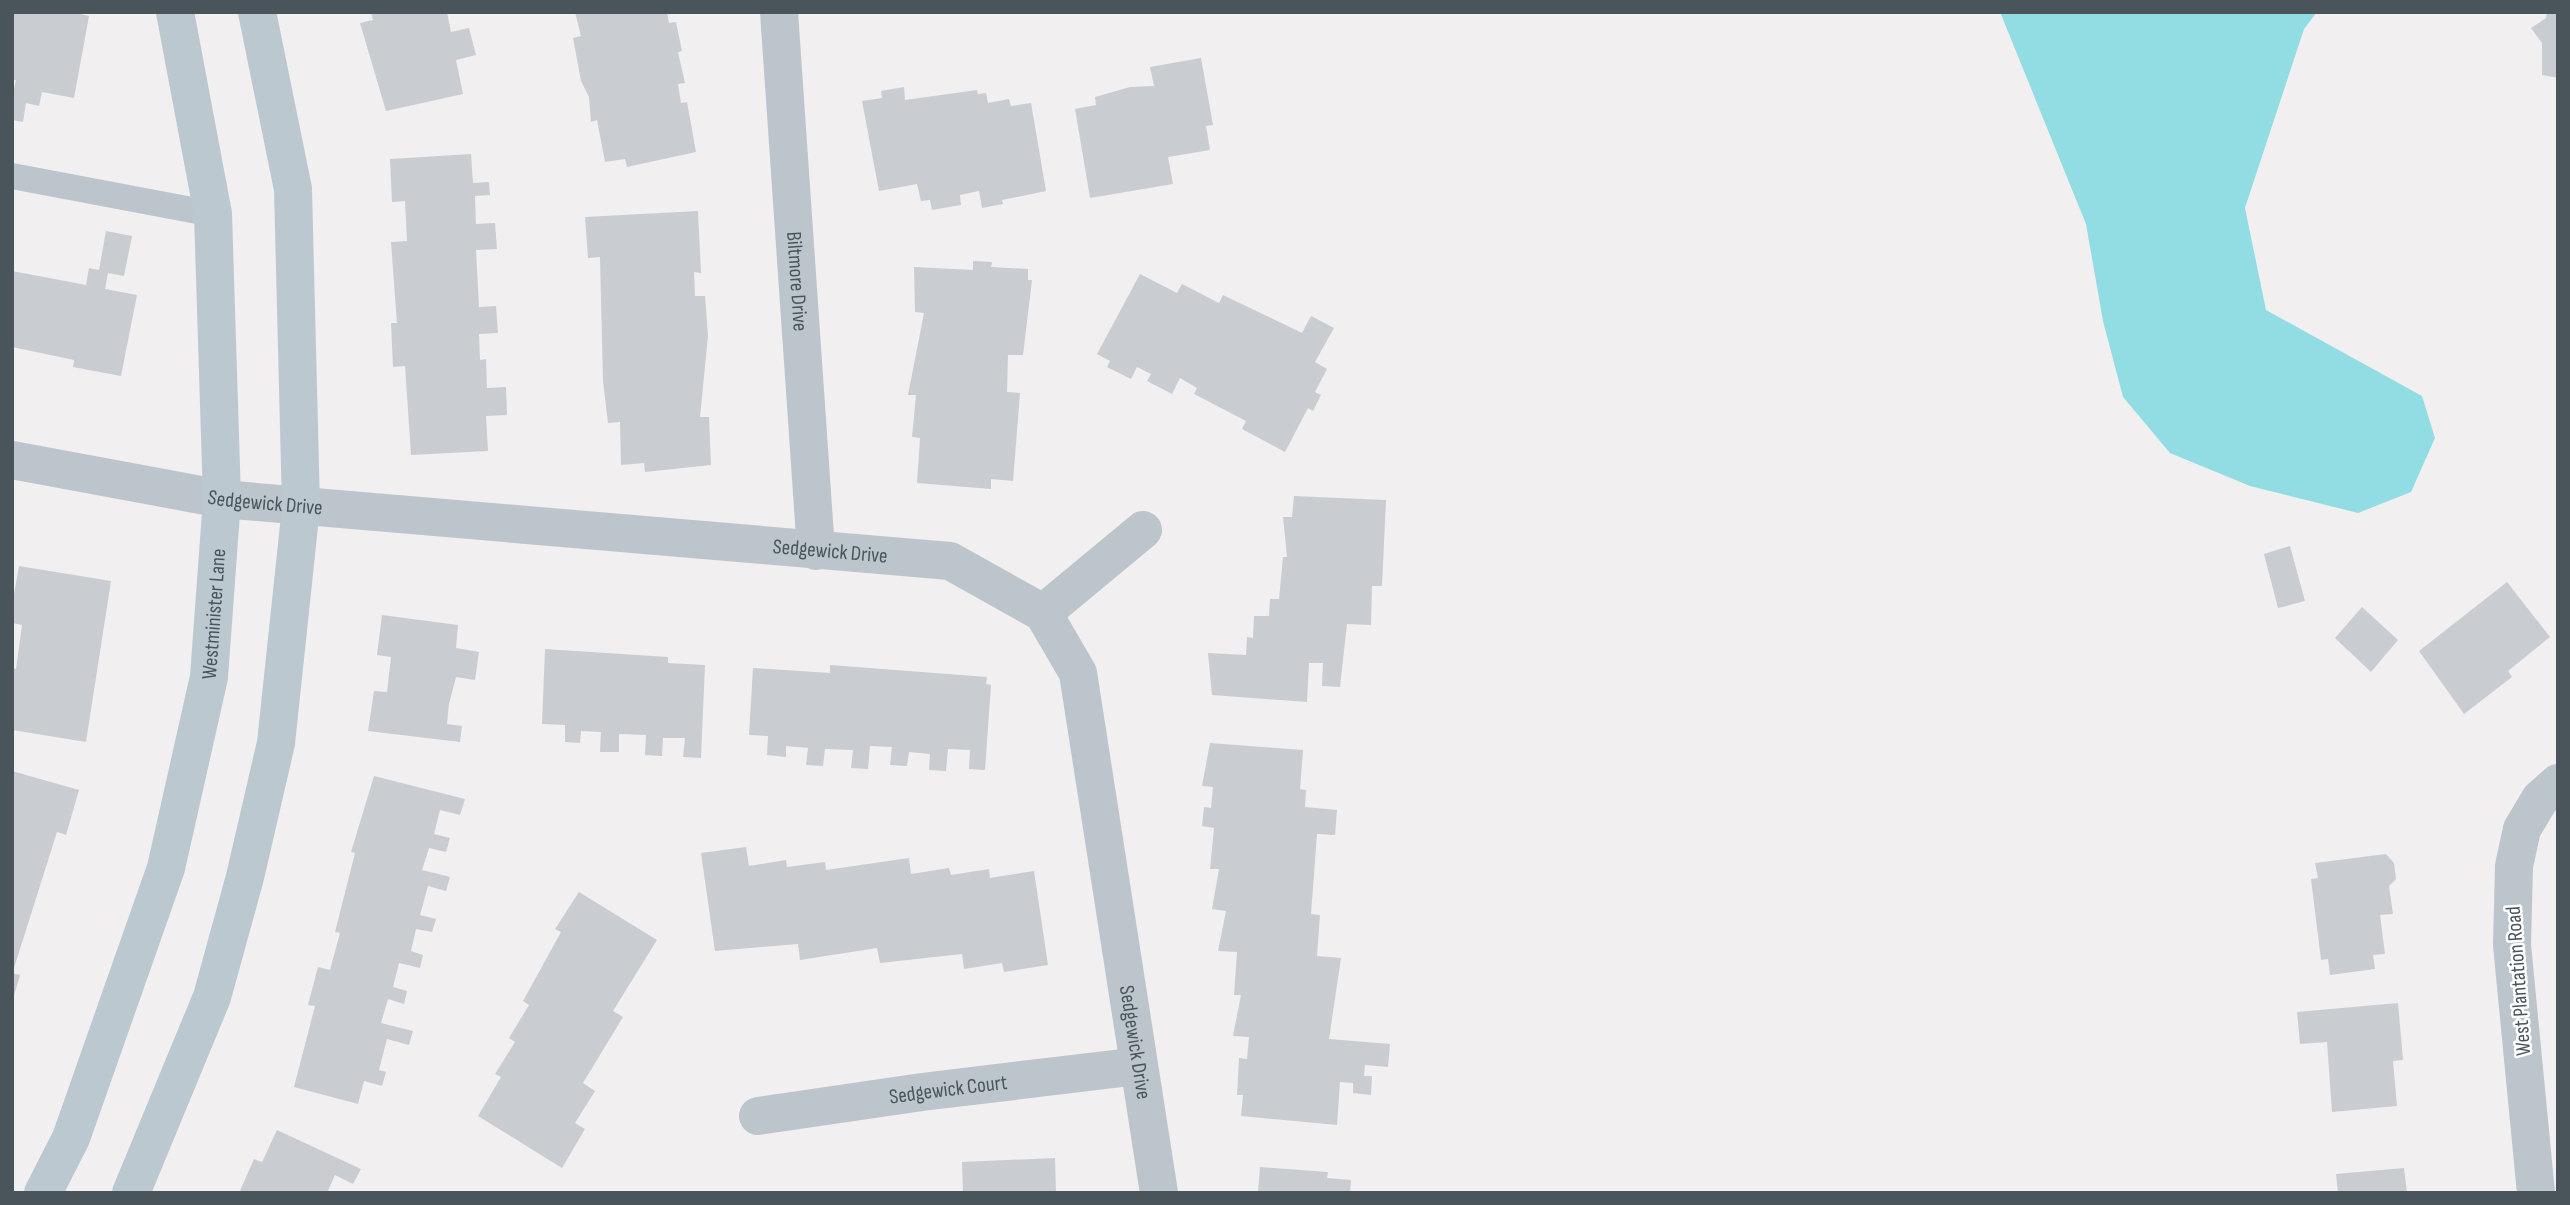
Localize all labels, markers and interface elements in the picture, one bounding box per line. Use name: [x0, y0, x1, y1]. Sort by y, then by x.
street label: Biltmore Drive: [781, 231, 813, 332]
street label: Sedgewick Drive: [206, 485, 324, 521]
street label: Sedgewick Drive: [772, 534, 889, 569]
street label: Westminister Lane: [197, 548, 231, 680]
street label: West Plantation Road: [2501, 905, 2536, 1057]
street label: Sedgewick Drive: [1114, 984, 1156, 1101]
street label: Sedgewick Court: [888, 1070, 1008, 1110]

